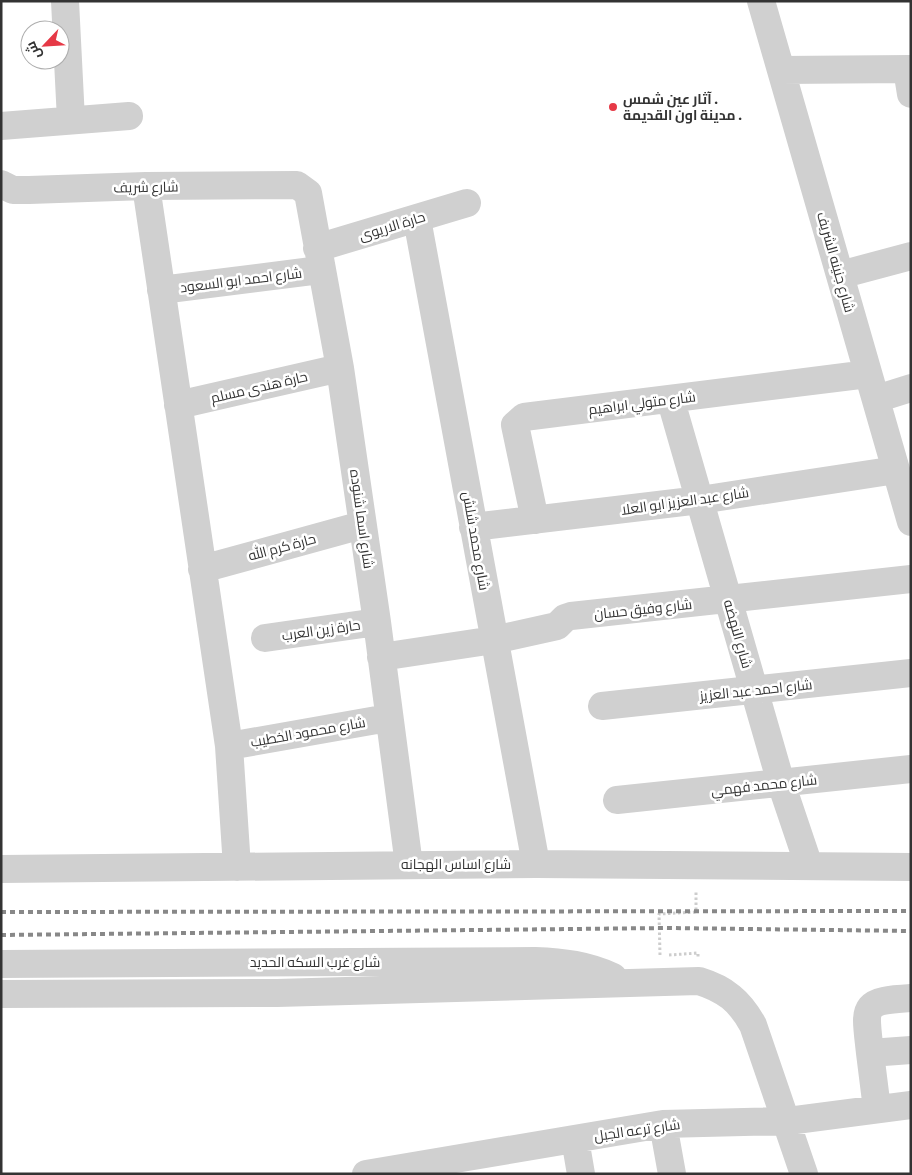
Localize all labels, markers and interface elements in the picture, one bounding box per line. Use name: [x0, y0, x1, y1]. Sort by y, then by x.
north arrow: [20, 20, 70, 70]
text: ش: [21, 39, 45, 62]
place label: آثار عين شمس . مدينة اون القديمة .: [623, 90, 742, 124]
marker: آثار عين شمس . مدينة اون القديمة .: [607, 101, 619, 113]
street label: شارع شريف: [113, 177, 179, 197]
street label: حارة الاريوى: [357, 207, 427, 244]
street label: شارع جنينه الشريف: [813, 210, 859, 314]
street label: شارع احمد ابو السعود: [179, 264, 303, 296]
street label: حارة هندى مسلم: [209, 367, 309, 408]
street label: شارع متولي ابراهيم: [587, 387, 697, 421]
street label: شارع اسما شنوده: [346, 468, 378, 570]
street label: شارع عبد العزيز ابو العلا: [620, 483, 750, 519]
street label: شارع محمد شلش: [458, 490, 494, 592]
street label: حارة كرم الله: [246, 529, 318, 566]
street label: شارع وفيق حسان: [593, 595, 693, 623]
street label: شارع النهضه: [720, 597, 756, 671]
street label: حارة زين العرب: [281, 616, 361, 643]
street label: شارع احمد عبد العزيز: [698, 675, 813, 705]
street label: شارع محمود الخطيب: [249, 713, 367, 751]
street label: شارع محمد فهمي: [710, 770, 818, 802]
street label: شارع اساس الهجانه: [401, 855, 511, 873]
street label: شارع غرب السكه الحديد: [250, 953, 380, 971]
street label: شارع ترعه الجبل: [593, 1115, 681, 1145]

